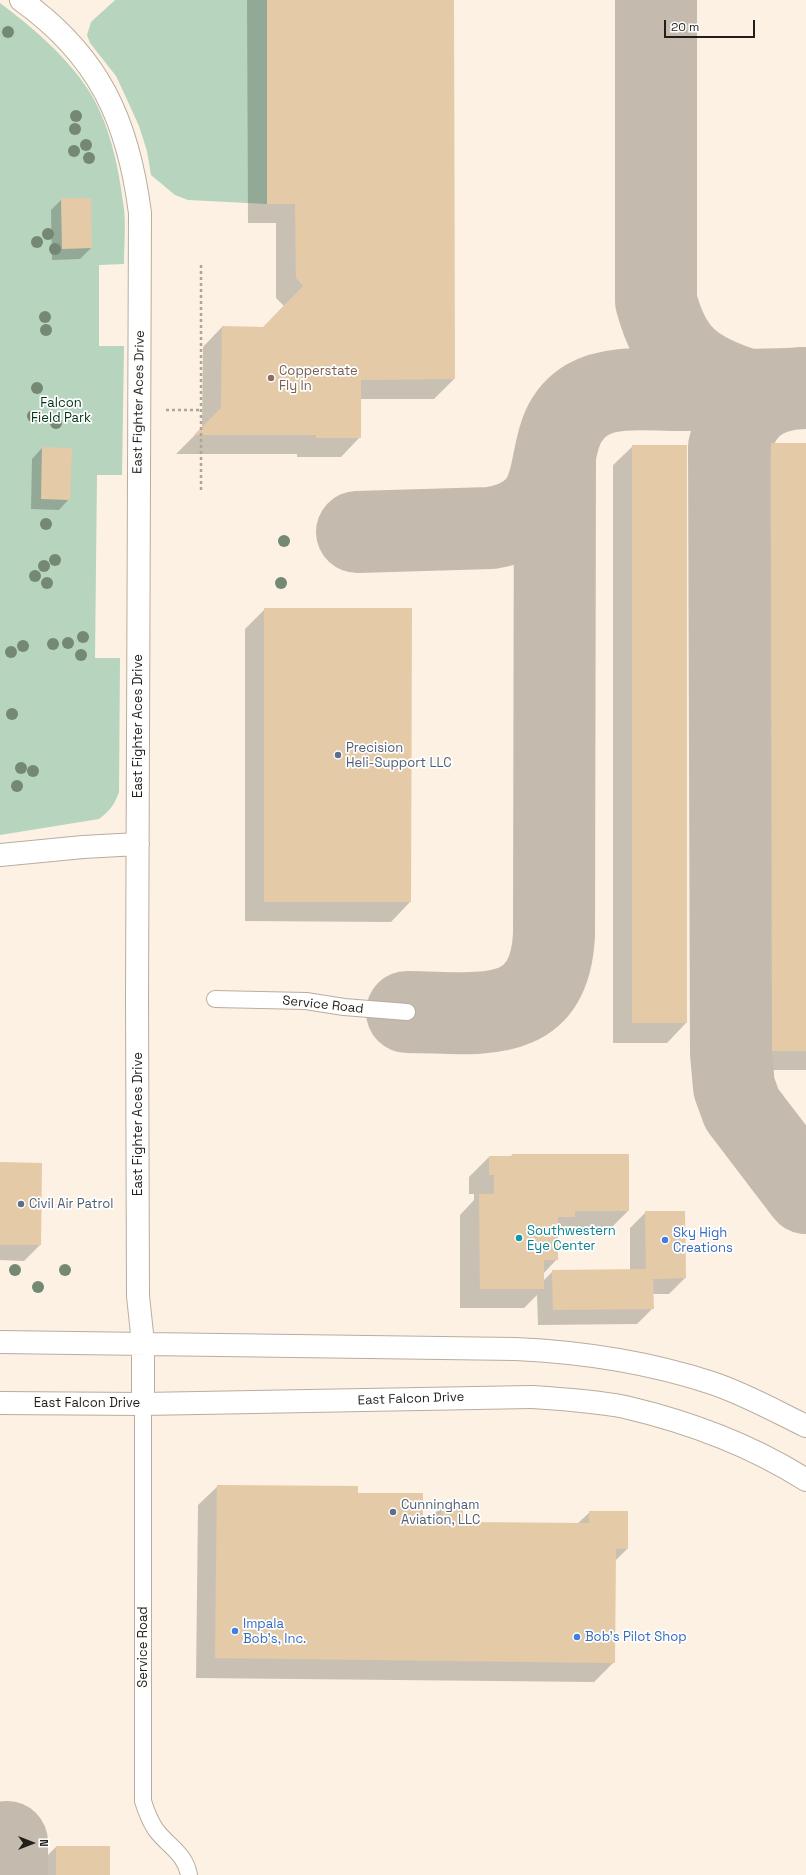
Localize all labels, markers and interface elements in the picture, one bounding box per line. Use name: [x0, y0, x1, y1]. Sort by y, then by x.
scale bar: [666, 12, 757, 38]
text: 20 m: [671, 19, 699, 35]
street label: East Fighter Aces Drive: [130, 330, 148, 474]
place label: Copperstate Fly In: [279, 363, 358, 394]
marker: Copperstate Fly In: [266, 373, 276, 383]
park label: Falcon Field Park: [31, 395, 91, 426]
street label: East Fighter Aces Drive: [130, 654, 146, 798]
place label: Precision Heli-Support LLC: [346, 740, 452, 771]
marker: Precision Heli-Support LLC: [333, 750, 343, 760]
street label: Service Road: [282, 993, 364, 1017]
street label: East Fighter Aces Drive: [130, 1052, 146, 1196]
place label: Civil Air Patrol: [29, 1196, 113, 1212]
marker: Civil Air Patrol: [16, 1199, 26, 1209]
place label: Southwestern Eye Center: [527, 1223, 616, 1254]
place label: Sky High Creations: [673, 1225, 733, 1256]
marker: Southwestern Eye Center: [514, 1233, 524, 1243]
marker: Sky High Creations: [660, 1235, 670, 1245]
street label: East Falcon Drive: [357, 1389, 465, 1409]
street label: East Falcon Drive: [34, 1395, 140, 1411]
place label: Cunningham Aviation, LLC: [401, 1497, 480, 1528]
marker: Cunningham Aviation, LLC: [388, 1507, 398, 1517]
street label: Service Road: [135, 1606, 151, 1688]
place label: Impala Bob's, Inc.: [243, 1616, 306, 1647]
marker: Impala Bob's, Inc.: [230, 1626, 240, 1636]
place label: Bob's Pilot Shop: [585, 1629, 687, 1645]
marker: Bob's Pilot Shop: [572, 1632, 582, 1642]
north arrow: [12, 1823, 52, 1863]
text: N: [37, 1839, 51, 1847]

